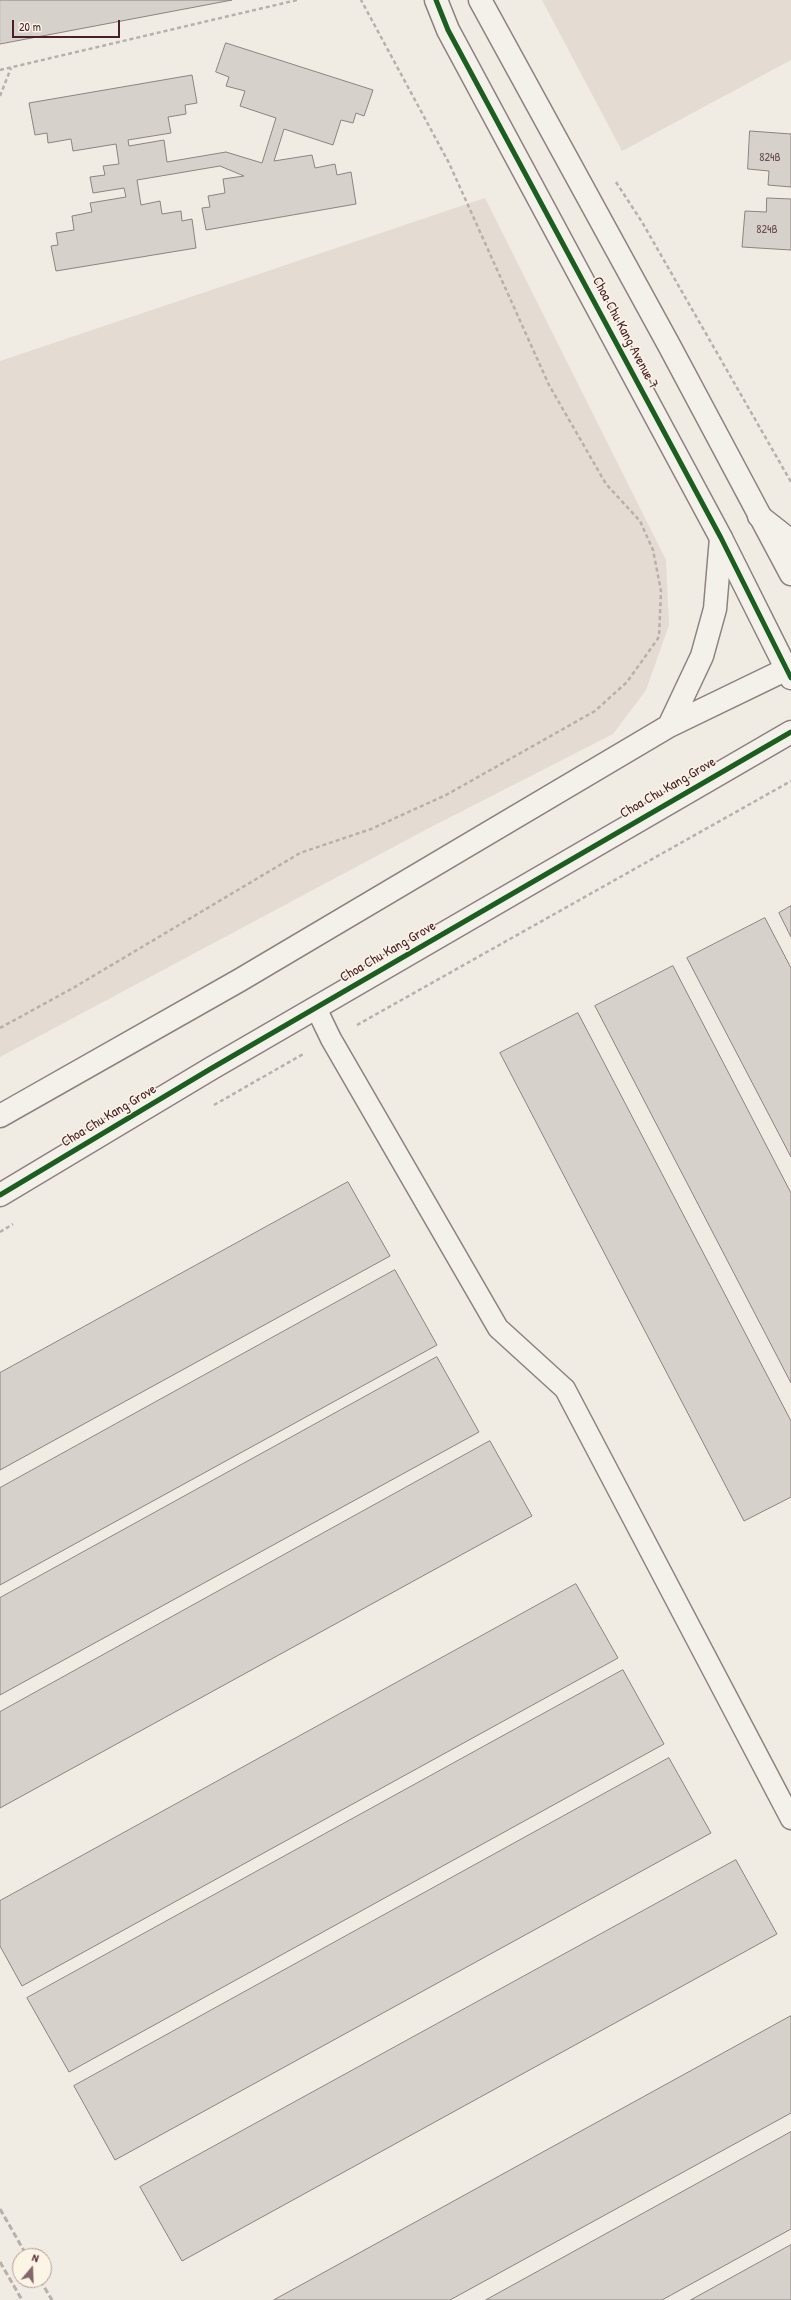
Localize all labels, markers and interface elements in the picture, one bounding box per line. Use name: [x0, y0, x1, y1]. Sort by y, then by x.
scale bar: [14, 12, 122, 38]
text: 20 m: [19, 18, 41, 35]
house number: 824B: [759, 151, 781, 165]
house number: 824B: [756, 223, 778, 237]
street label: Choa Chu Kang Avenue 7: [588, 274, 662, 392]
street label: Choa Chu Kang Grove: [617, 754, 719, 822]
street label: Choa Chu Kang Grove: [337, 918, 439, 986]
street label: Choa Chu Kang Grove: [58, 1081, 160, 1151]
north arrow: [12, 2248, 52, 2288]
text: N: [31, 2250, 41, 2265]

